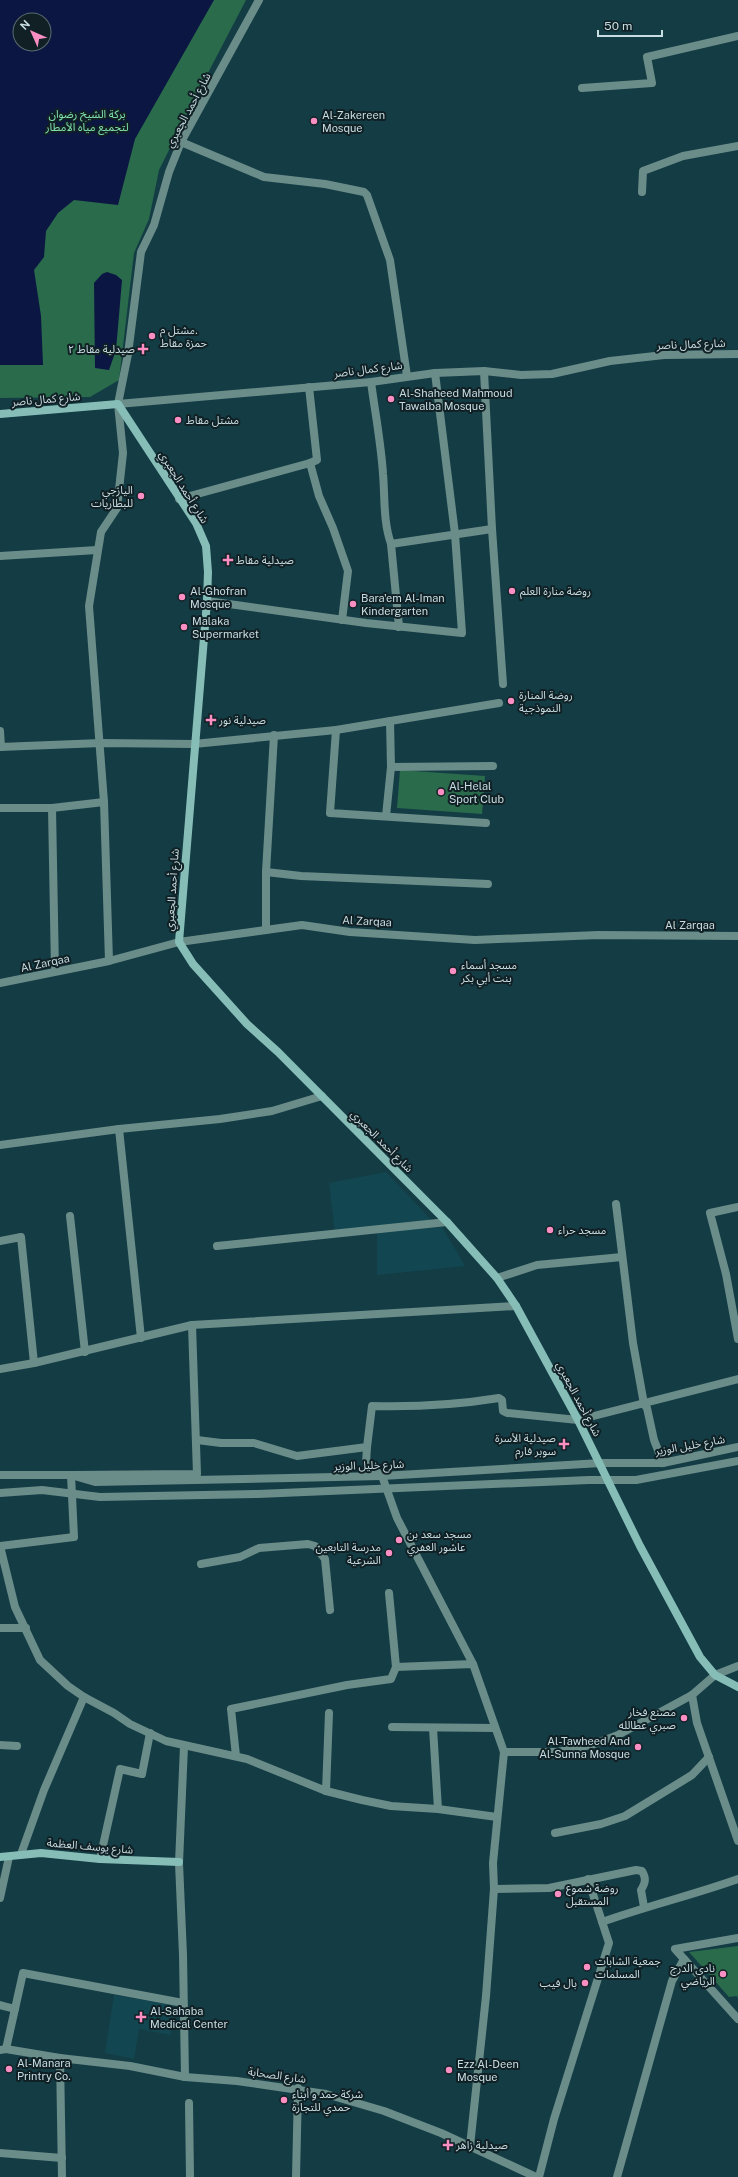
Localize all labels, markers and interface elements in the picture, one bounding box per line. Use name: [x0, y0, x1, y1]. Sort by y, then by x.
north arrow: [12, 12, 52, 52]
scale bar: [598, 12, 662, 38]
text: N: [18, 18, 32, 32]
text: 50 m: [604, 19, 632, 33]
street label: شارع أحمد الجعبري: [163, 70, 216, 151]
park label: بركة الشيخ رضوان لتجميع مياه الأمطار: [45, 108, 129, 135]
place label: Al-Zakereen Mosque: [322, 109, 385, 134]
marker: Al-Zakereen Mosque: [309, 116, 319, 126]
place label: مشتل م. حمزة مقاط: [160, 324, 207, 350]
marker: مشتل م. حمزة مقاط: [147, 331, 157, 341]
street label: شارع كمال ناصر: [655, 337, 726, 353]
place label: صيدلية مقاط ٢: [68, 343, 135, 356]
marker: صيدلية مقاط ٢: [138, 344, 148, 354]
street label: شارع كمال ناصر: [332, 359, 404, 381]
place label: Al-Shaheed Mahmoud Tawalba Mosque: [399, 387, 512, 412]
street label: شارع كمال ناصر: [10, 390, 81, 410]
marker: Al-Shaheed Mahmoud Tawalba Mosque: [386, 394, 396, 404]
place label: مشتل مقاط: [186, 414, 239, 427]
marker: مشتل مقاط: [173, 415, 183, 425]
street label: شارع أحمد الجعبري: [154, 449, 212, 527]
place label: اليازجي للبطاريات: [91, 484, 133, 510]
marker: اليازجي للبطاريات: [136, 491, 146, 501]
place label: صيدلية مقاط: [236, 554, 294, 567]
marker: صيدلية مقاط: [223, 555, 233, 565]
place label: Al-Ghofran Mosque: [190, 585, 246, 610]
place label: روضة منارة العلم: [520, 585, 591, 600]
marker: روضة منارة العلم: [507, 586, 517, 596]
marker: Al-Ghofran Mosque: [177, 592, 187, 602]
place label: Bara'em Al-Iman Kindergarten: [361, 592, 445, 617]
marker: Bara'em Al-Iman Kindergarten: [348, 599, 358, 609]
place label: Malaka Supermarket: [192, 615, 259, 640]
marker: Malaka Supermarket: [179, 622, 189, 632]
place label: روضة المنارة النموذجية: [519, 689, 573, 715]
marker: روضة المنارة النموذجية: [506, 696, 516, 706]
place label: صيدلية نور: [218, 714, 266, 727]
marker: صيدلية نور: [206, 715, 216, 725]
place label: Al-Helal Sport Club: [449, 780, 504, 805]
marker: Al-Helal Sport Club: [436, 787, 446, 797]
street label: شارع أحمد الجعبري: [163, 848, 184, 932]
street label: Al Zarqaa: [342, 914, 392, 928]
street label: Al Zarqaa: [665, 919, 715, 931]
street label: Al Zarqaa: [19, 952, 71, 974]
place label: مسجد أسماء بنت أبي بكر: [460, 959, 517, 988]
marker: مسجد أسماء بنت أبي بكر: [448, 966, 458, 976]
street label: شارع أحمد الجعبري: [346, 1107, 416, 1177]
place label: مسجد حراء: [558, 1224, 607, 1237]
marker: مسجد حراء: [545, 1225, 555, 1235]
street label: شارع أحمد الجعبري: [551, 1359, 604, 1440]
place label: صيدلية الأسرة سوبر فارم: [495, 1432, 556, 1459]
street label: شارع خليل الوزير: [653, 1433, 727, 1459]
marker: صيدلية الأسرة سوبر فارم: [559, 1439, 569, 1449]
street label: شارع خليل الوزير: [332, 1458, 405, 1474]
place label: مسجد سعد بن عاشور الغفري: [407, 1528, 472, 1557]
marker: مسجد سعد بن عاشور الغفري: [394, 1535, 404, 1545]
place label: مدرسة التابعين الشرعية: [315, 1541, 381, 1567]
marker: مدرسة التابعين الشرعية: [384, 1548, 394, 1558]
place label: مصنع فخار صبري عطالله: [619, 1706, 676, 1735]
marker: مصنع فخار صبري عطالله: [679, 1713, 689, 1723]
place label: Al-Tawheed And Al-Sunna Mosque: [539, 1735, 630, 1760]
marker: Al-Tawheed And Al-Sunna Mosque: [633, 1742, 643, 1752]
street label: شارع يوسف العظمة: [46, 1836, 134, 1858]
place label: روضة شموع المستقبل: [566, 1882, 619, 1908]
marker: روضة شموع المستقبل: [553, 1889, 563, 1899]
place label: جمعية الشابات المسلمات: [595, 1955, 661, 1980]
marker: جمعية الشابات المسلمات: [582, 1962, 592, 1972]
place label: نادي الدرج الرياضي: [670, 1962, 715, 1991]
marker: نادي الدرج الرياضي: [718, 1969, 728, 1979]
place label: بال فيب: [539, 1977, 577, 1990]
marker: بال فيب: [580, 1978, 590, 1988]
place label: Al-Sahaba Medical Center: [150, 2005, 228, 2030]
marker: Al-Sahaba Medical Center: [135, 2011, 147, 2023]
place label: Al-Manara Printry Co.: [17, 2057, 71, 2082]
place label: Ezz Al-Deen Mosque: [457, 2058, 519, 2083]
marker: Al-Manara Printry Co.: [4, 2064, 14, 2074]
street label: شارع الصحابة: [247, 2065, 307, 2087]
marker: Ezz Al-Deen Mosque: [444, 2065, 454, 2075]
place label: شركة حمد و أبناء حمدي للتجارة: [292, 2088, 363, 2117]
marker: شركة حمد و أبناء حمدي للتجارة: [279, 2095, 289, 2105]
place label: صيدلية زاهر: [455, 2139, 508, 2152]
marker: صيدلية زاهر: [443, 2140, 453, 2150]

